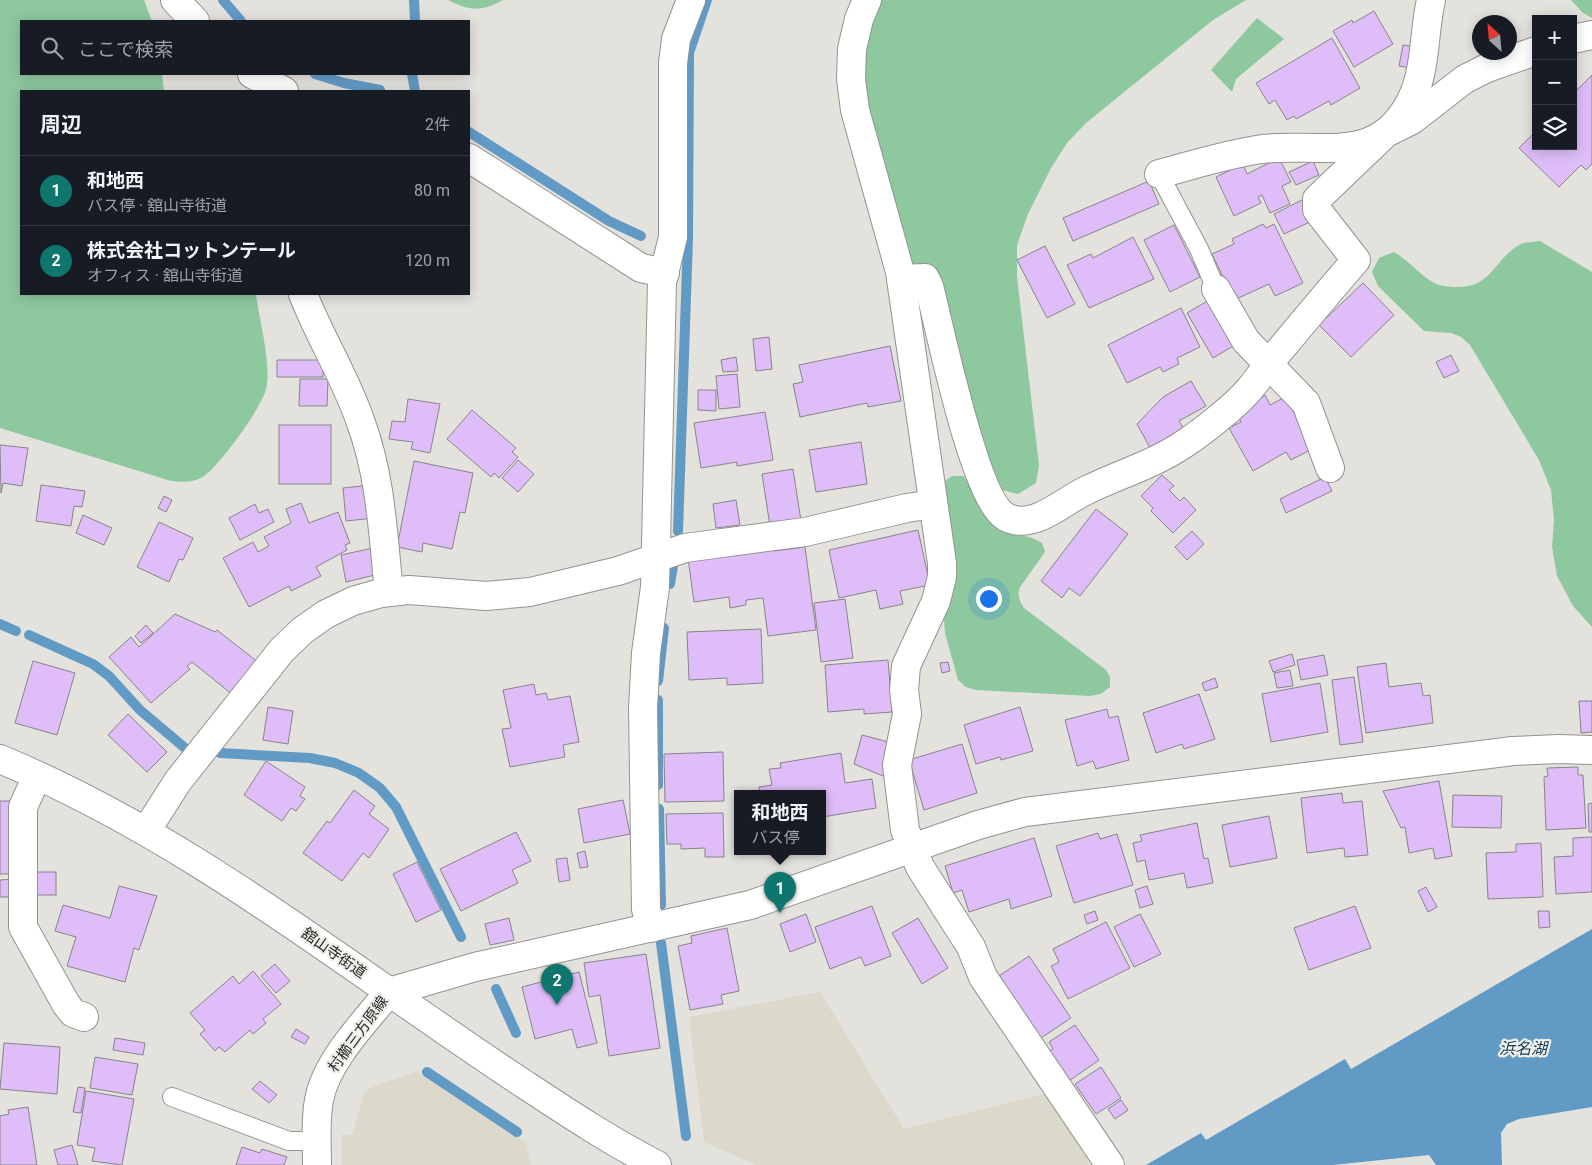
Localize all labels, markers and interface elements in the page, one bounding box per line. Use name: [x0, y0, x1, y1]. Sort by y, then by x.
north arrow: [1472, 15, 1517, 60]
map controls: [1532, 15, 1577, 150]
button: +: [1532, 15, 1577, 60]
search box: [20, 20, 470, 75]
icon: search: [38, 34, 66, 62]
text: ここで検索: [78, 38, 173, 61]
button: −: [1532, 60, 1577, 105]
button: layers: [1532, 105, 1577, 150]
text: 周辺: [40, 113, 82, 137]
text: 2件: [425, 115, 450, 134]
text: 和地西: [87, 169, 144, 192]
text: 1: [51, 181, 61, 200]
text: 80 m: [414, 181, 450, 200]
text: バス停 · 舘山寺街道: [87, 196, 227, 215]
text: 株式会社コットンテール: [87, 239, 296, 262]
text: 2: [51, 251, 61, 270]
text: 120 m: [405, 251, 450, 270]
text: オフィス · 舘山寺街道: [87, 266, 243, 285]
your location: [976, 586, 1002, 612]
popup: [734, 790, 826, 855]
text: 和地西: [751, 801, 809, 824]
text: バス停: [751, 828, 800, 847]
pin: 1: [764, 872, 796, 913]
street label: 舘山寺街道: [298, 924, 370, 982]
pin: 2: [541, 964, 573, 1005]
street label: 村櫛三方原線: [324, 992, 392, 1076]
water label: 浜名湖: [1499, 1039, 1550, 1058]

